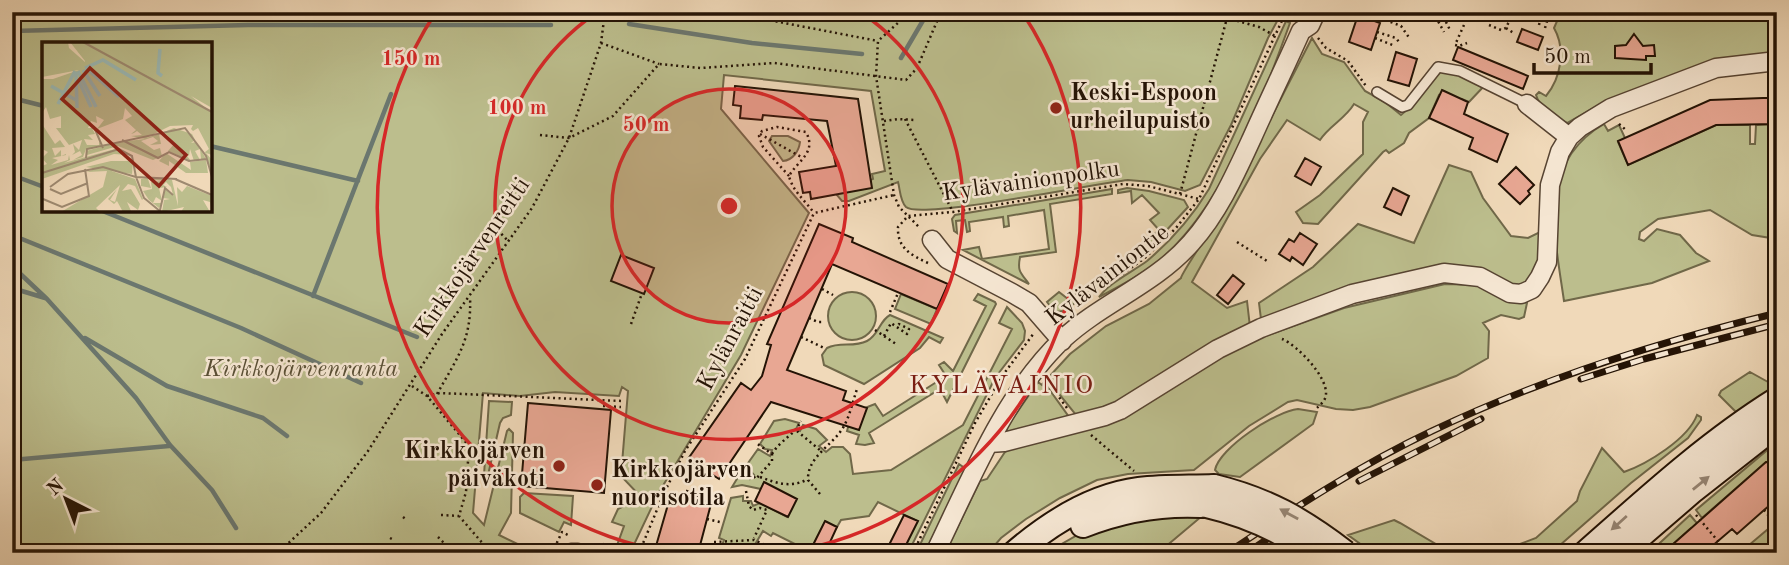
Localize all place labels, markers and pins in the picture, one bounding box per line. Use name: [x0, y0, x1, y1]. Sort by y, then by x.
place label: Keski-Espoon urheilupuisto: [1070, 82, 1217, 134]
marker: Keski-Espoon urheilupuisto: [1048, 100, 1064, 116]
centre of rings: [717, 194, 741, 218]
place label: Kirkkojärven päiväkoti: [404, 440, 545, 492]
marker: Kirkkojärven päiväkoti: [551, 458, 567, 474]
place label: Kirkkojärven nuorisotila: [611, 459, 752, 511]
marker: Kirkkojärven nuorisotila: [589, 477, 605, 493]

